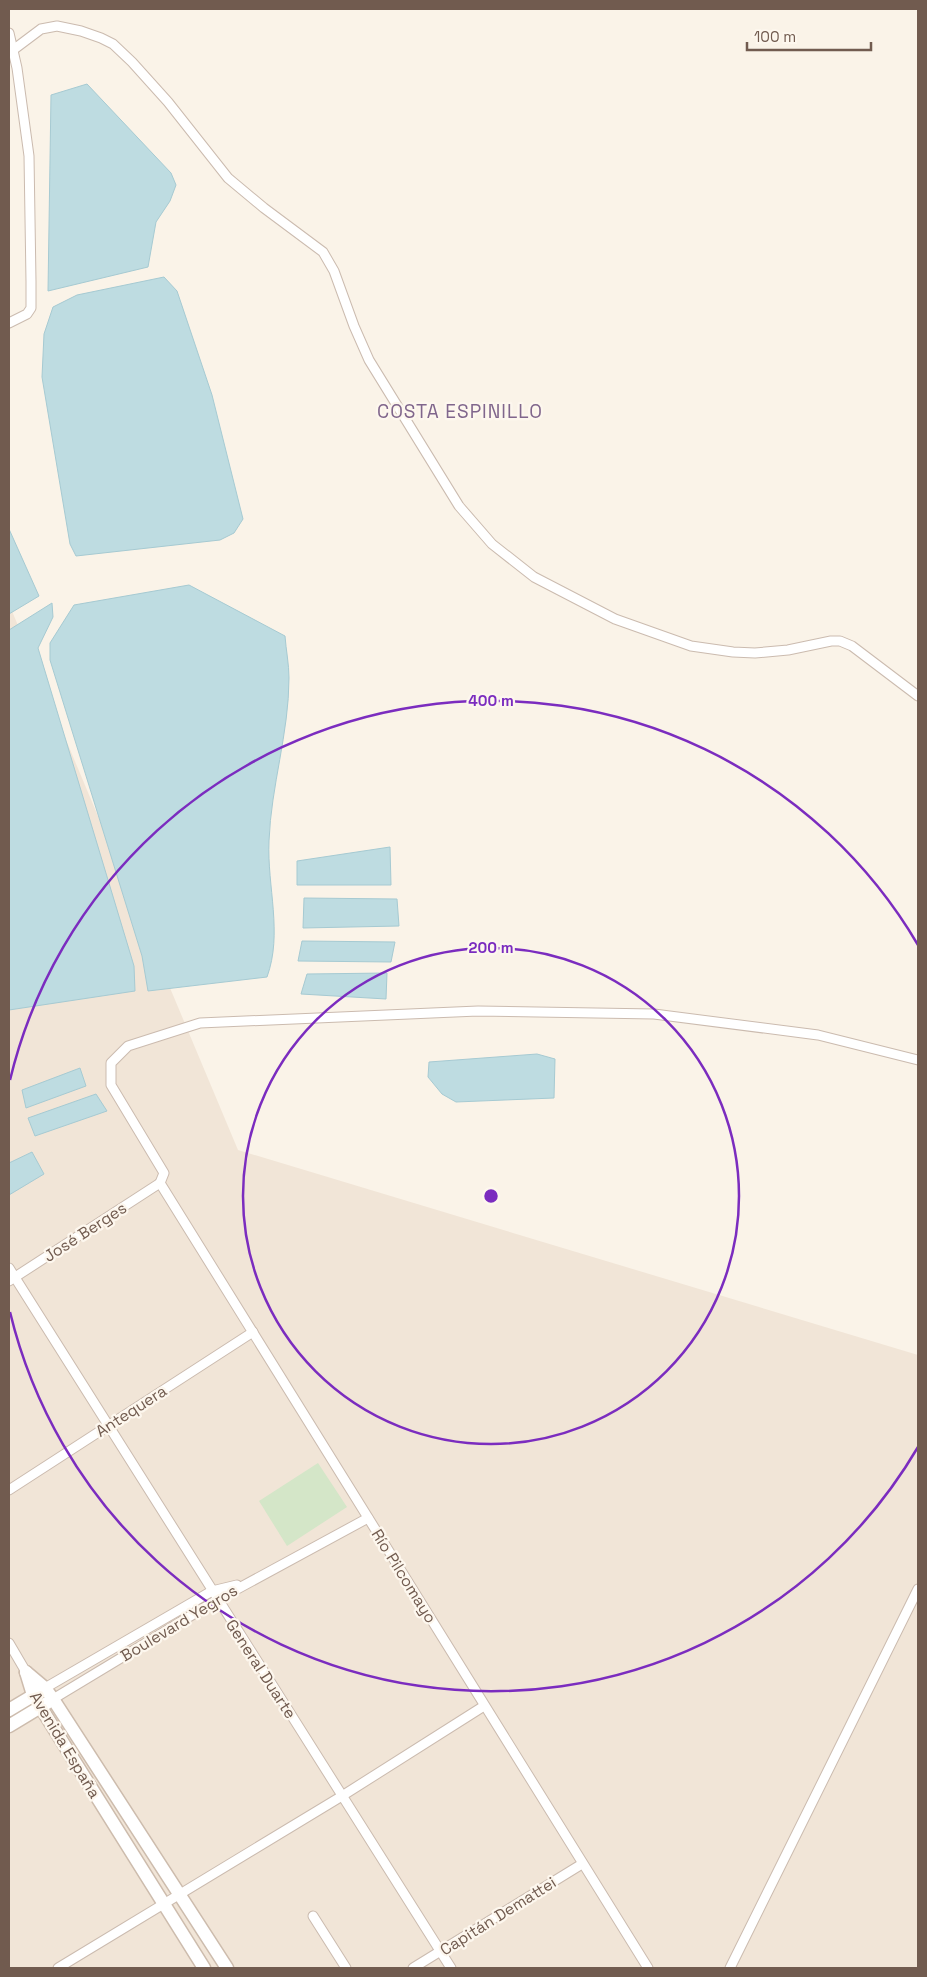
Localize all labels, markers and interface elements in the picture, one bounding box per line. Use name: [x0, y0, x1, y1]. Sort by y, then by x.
scale bar: [747, 20, 871, 52]
text: 100 m: [754, 27, 796, 46]
district label: COSTA ESPINILLO: [377, 399, 543, 424]
text: 400 m: [468, 691, 514, 710]
text: 200 m: [469, 938, 513, 957]
centre of rings: [482, 1187, 500, 1205]
street label: José Berges: [39, 1197, 131, 1267]
street label: Antequera: [91, 1380, 171, 1442]
street label: Río Pilcomayo: [367, 1525, 441, 1627]
street label: Boulevard Yegros: [117, 1580, 241, 1666]
street label: General Duarte: [221, 1615, 301, 1723]
street label: Avenida España: [25, 1688, 105, 1802]
street label: Capitán Demattei: [436, 1872, 560, 1960]

